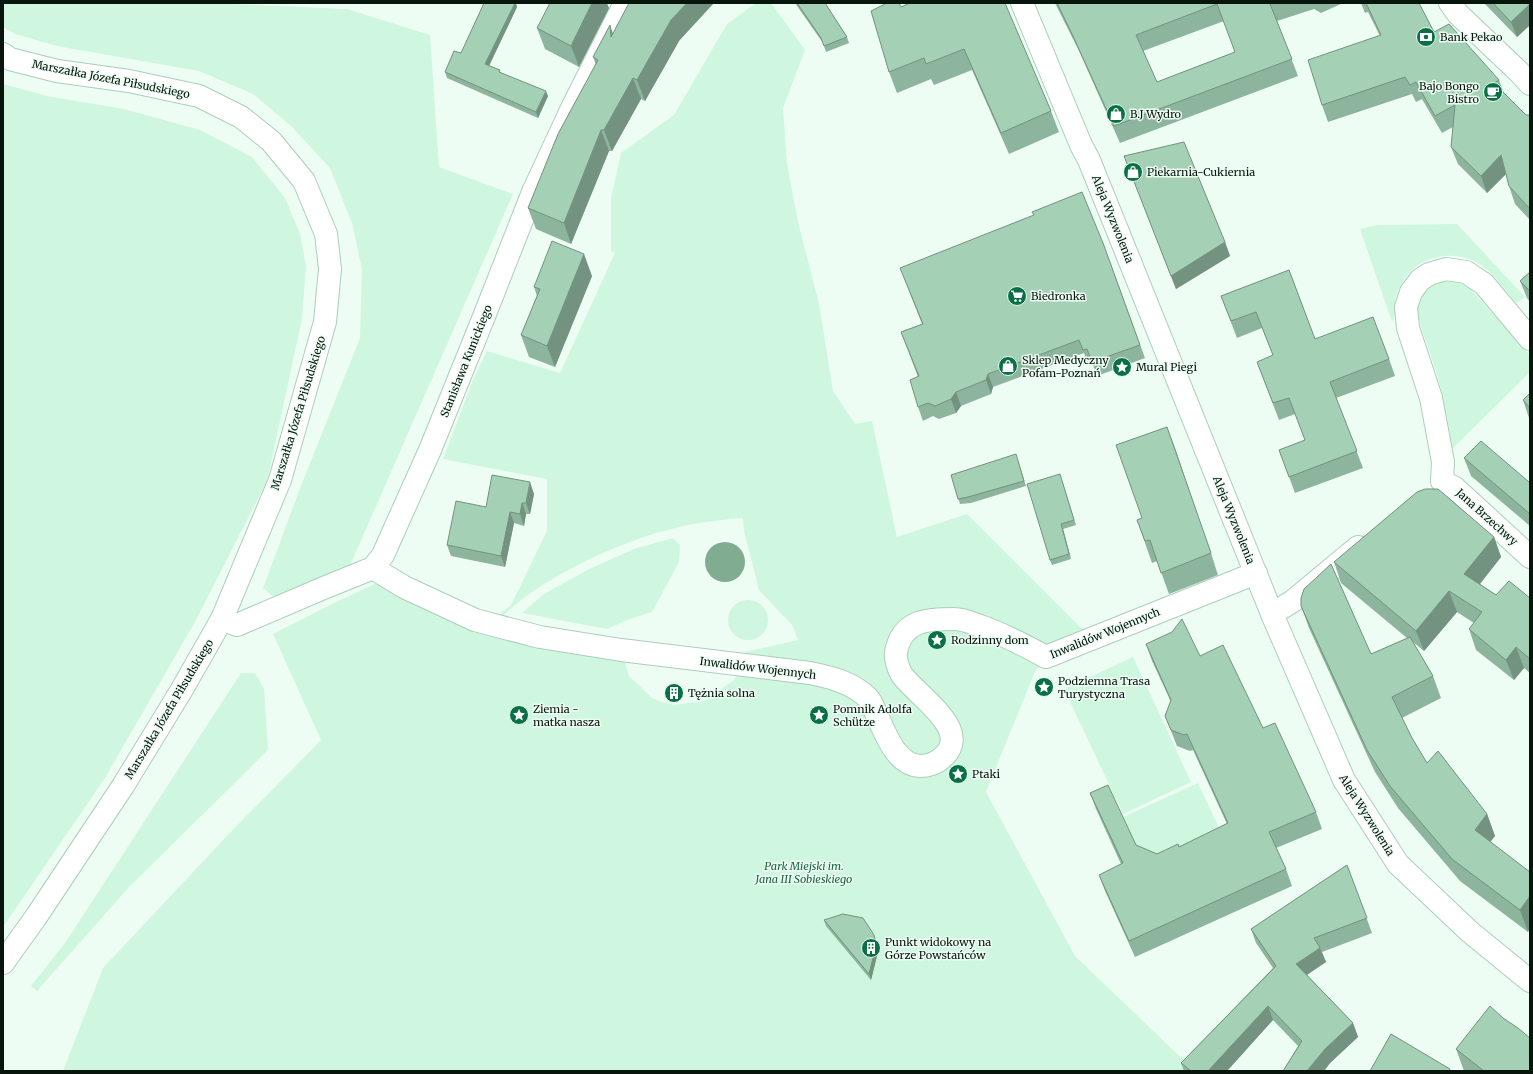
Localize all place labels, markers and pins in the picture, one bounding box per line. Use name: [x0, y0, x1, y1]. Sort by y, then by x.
bank icon: Bank Pekao: [1415, 26, 1437, 48]
place label: Bank Pekao: [1440, 30, 1503, 44]
place label: Bajo Bongo Bistro: [1419, 79, 1480, 106]
cafe icon: Bajo Bongo Bistro: [1482, 81, 1504, 103]
shop icon: B.J Wydro: [1105, 103, 1127, 125]
place label: B.J Wydro: [1130, 107, 1182, 121]
shop icon: Piekarnia-Cukiernia: [1122, 161, 1144, 183]
place label: Piekarnia-Cukiernia: [1147, 165, 1255, 179]
supermarket icon: Biedronka: [1006, 285, 1028, 307]
place label: Biedronka: [1031, 289, 1086, 303]
place label: Sklep Medyczny Pofam-Poznań: [1022, 353, 1109, 380]
shop icon: Sklep Medyczny Pofam-Poznań: [997, 355, 1019, 377]
place icon: Mural Piegi: [1111, 356, 1133, 378]
place label: Mural Piegi: [1136, 360, 1197, 374]
place icon: Rodzinny dom: [926, 629, 948, 651]
place label: Rodzinny dom: [951, 633, 1029, 647]
place label: Podziemna Trasa Turystyczna: [1058, 674, 1150, 701]
place icon: Podziemna Trasa Turystyczna: [1033, 676, 1055, 698]
building icon: Tężnia solna: [663, 682, 685, 704]
place label: Tężnia solna: [688, 686, 755, 700]
place label: Ziemia - matka nasza: [533, 702, 600, 729]
place label: Pomnik Adolfa Schütze: [833, 702, 912, 729]
place icon: Ziemia - matka nasza: [508, 704, 530, 726]
place icon: Pomnik Adolfa Schütze: [808, 704, 830, 726]
place icon: Ptaki: [947, 763, 969, 785]
place label: Ptaki: [972, 767, 1000, 781]
place label: Punkt widokowy na Górze Powstańców: [885, 935, 991, 962]
building icon: Punkt widokowy na Górze Powstańców: [860, 937, 882, 959]

